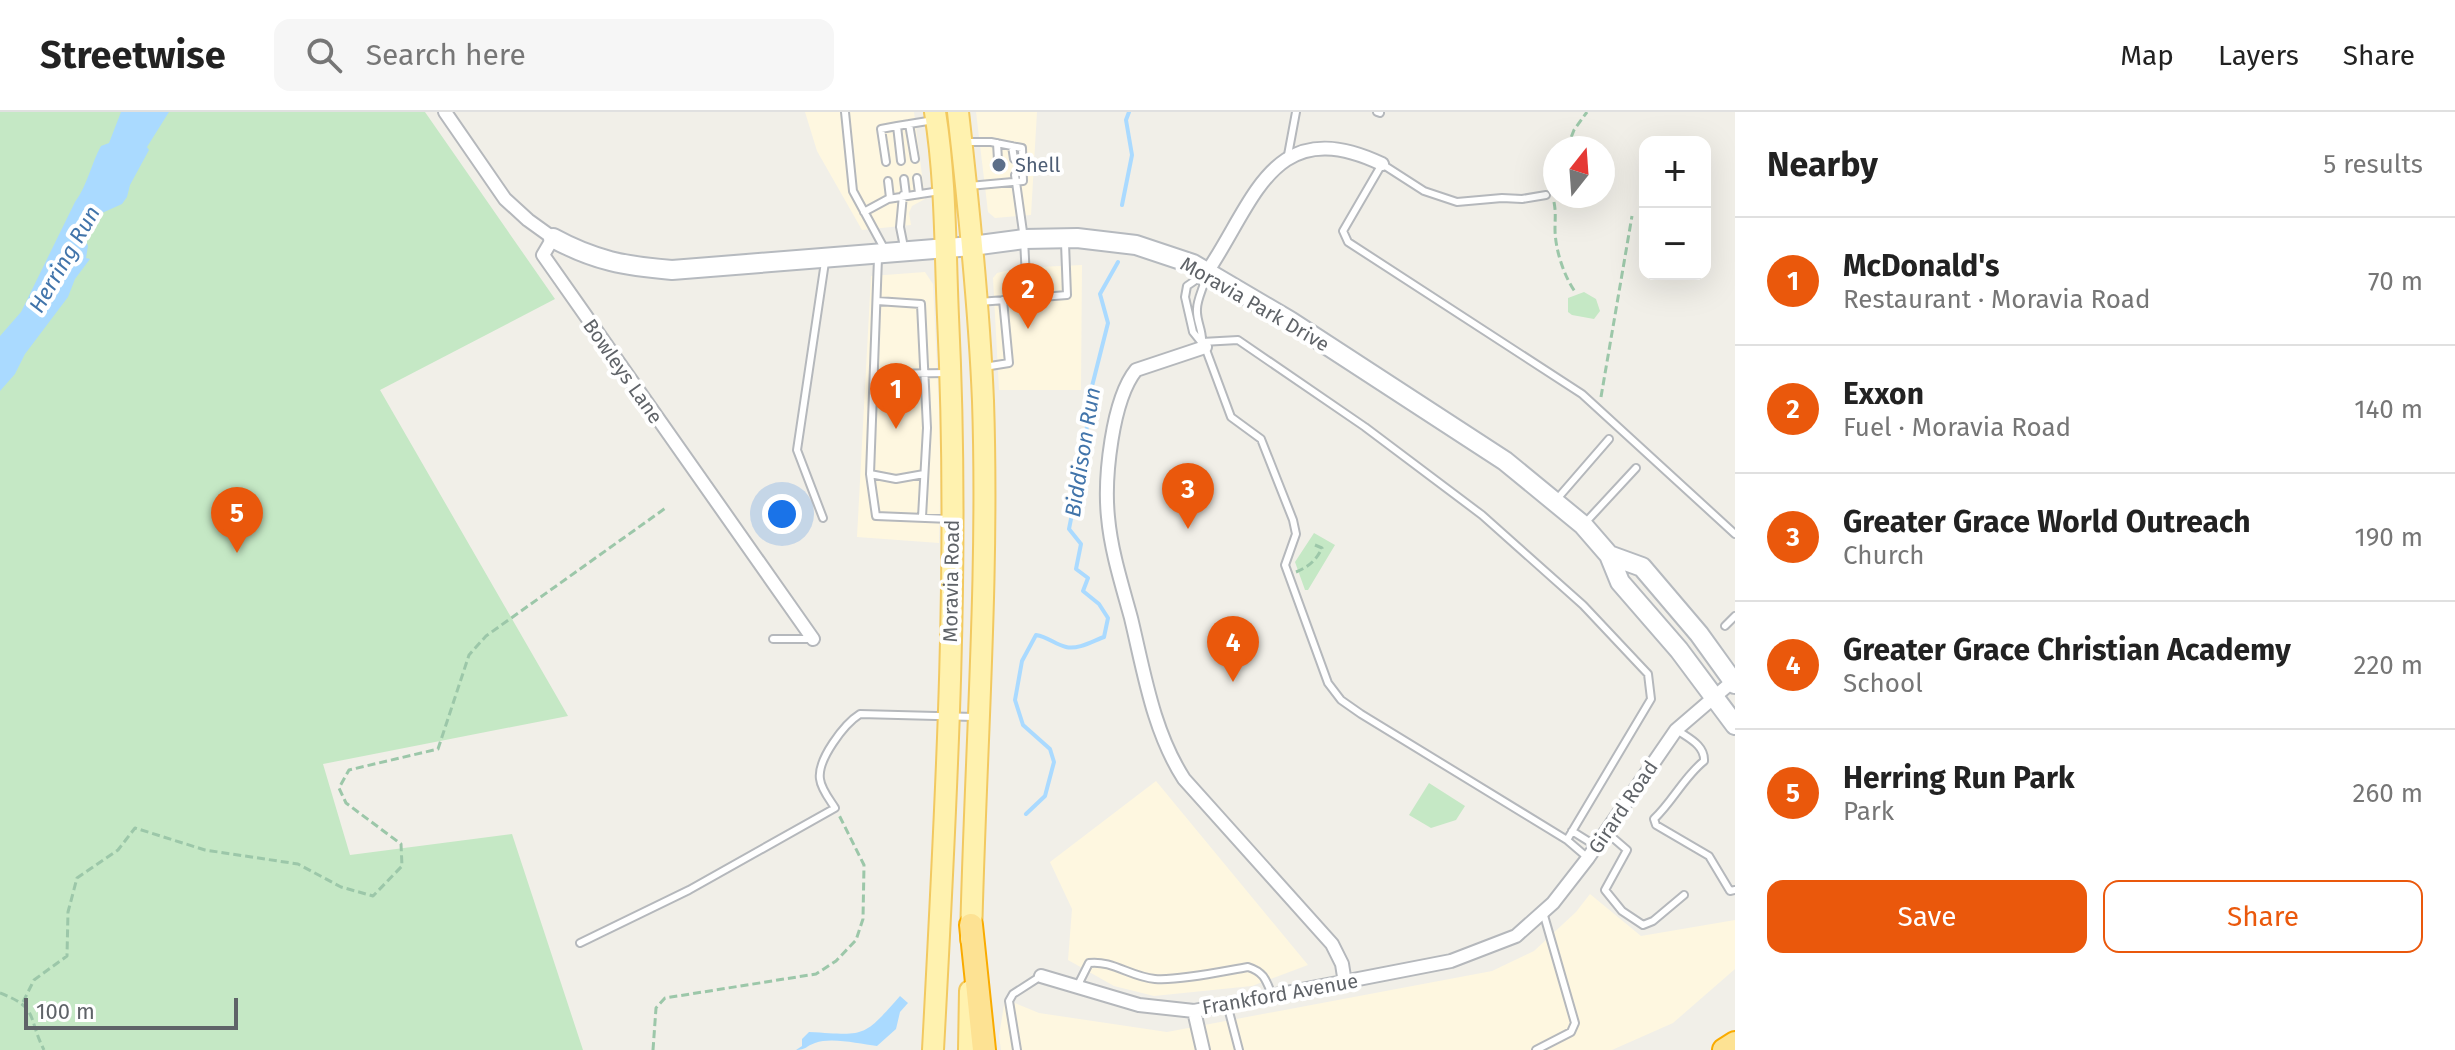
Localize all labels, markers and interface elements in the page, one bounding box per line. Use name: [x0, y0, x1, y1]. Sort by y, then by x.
search box: [274, 19, 834, 91]
text: Streetwise: [40, 32, 226, 78]
icon: search: [302, 33, 346, 77]
text: Search here: [366, 37, 526, 73]
text: Map: [2120, 39, 2174, 72]
text: Layers: [2218, 39, 2299, 72]
text: Share: [2343, 39, 2415, 72]
north arrow: [1543, 136, 1615, 208]
map controls: [1639, 136, 1711, 280]
button: +: [1639, 136, 1711, 208]
text: Nearby: [1767, 144, 1878, 185]
text: 5 results: [2323, 149, 2423, 180]
place label: Shell: [1015, 153, 1060, 177]
marker: Shell: [990, 156, 1008, 174]
water label: Herring Run: [23, 201, 106, 318]
button: −: [1639, 208, 1711, 280]
text: McDonald's: [1843, 248, 2000, 284]
street label: Moravia Park Drive: [1176, 252, 1334, 356]
pin: 2: [1002, 263, 1054, 329]
text: 1: [1787, 266, 1799, 297]
text: 70 m: [2368, 266, 2423, 297]
text: Restaurant · Moravia Road: [1843, 284, 2150, 315]
street label: Bowleys Lane: [578, 314, 668, 428]
pin: 1: [870, 363, 922, 429]
text: Exxon: [1843, 376, 1924, 412]
water label: Biddison Run: [1059, 385, 1106, 519]
text: 2: [1786, 394, 1800, 425]
text: 140 m: [2354, 394, 2423, 425]
text: Fuel · Moravia Road: [1843, 412, 2071, 443]
pin: 3: [1162, 463, 1214, 529]
pin: 5: [211, 487, 263, 553]
your location: [762, 494, 802, 534]
text: Greater Grace World Outreach: [1843, 504, 2251, 540]
street label: Moravia Road: [938, 519, 964, 643]
text: 3: [1786, 522, 1800, 553]
text: 190 m: [2354, 522, 2423, 553]
text: Church: [1843, 540, 1925, 571]
pin: 4: [1207, 616, 1259, 682]
text: Greater Grace Christian Academy: [1843, 632, 2291, 668]
text: 4: [1786, 650, 1800, 681]
text: 220 m: [2354, 650, 2423, 681]
text: School: [1843, 668, 1923, 699]
street label: Girard Road: [1583, 756, 1663, 858]
text: Herring Run Park: [1843, 760, 2075, 796]
text: 5: [1786, 778, 1800, 809]
text: 260 m: [2353, 778, 2423, 809]
text: Park: [1843, 796, 1894, 827]
button: Save: [1767, 880, 2087, 953]
button: Share: [2103, 880, 2423, 953]
street label: Frankford Avenue: [1200, 968, 1360, 1020]
scale bar: [24, 994, 238, 1030]
text: 100 m: [36, 998, 95, 1025]

